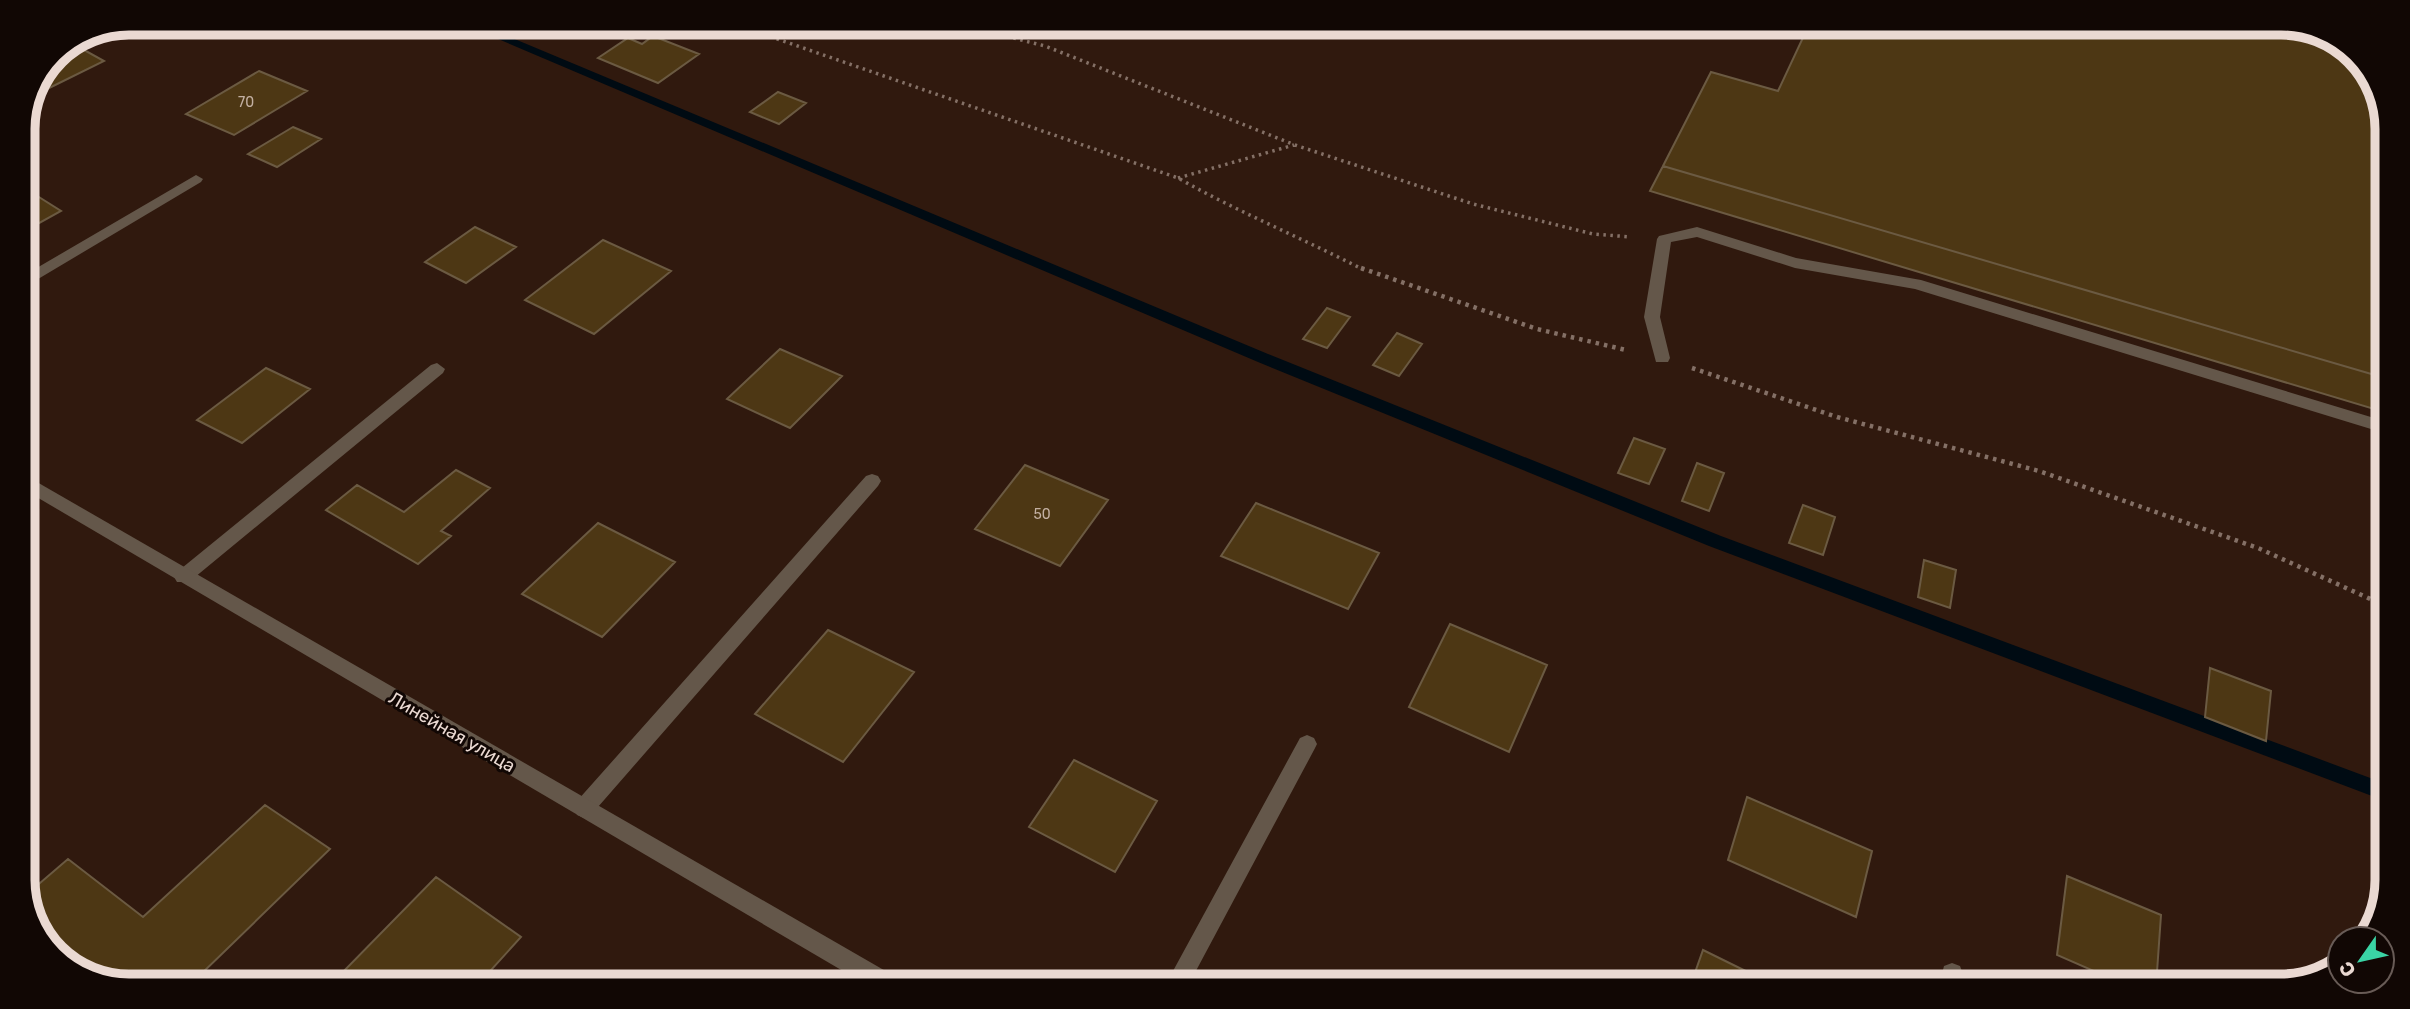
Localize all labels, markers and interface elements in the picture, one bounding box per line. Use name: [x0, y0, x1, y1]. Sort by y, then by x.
house number: 70: [238, 94, 254, 111]
house number: 50: [1033, 506, 1051, 523]
street label: Линейная улица: [385, 687, 519, 777]
north arrow: [2326, 925, 2396, 995]
text: С: [2334, 957, 2361, 981]

